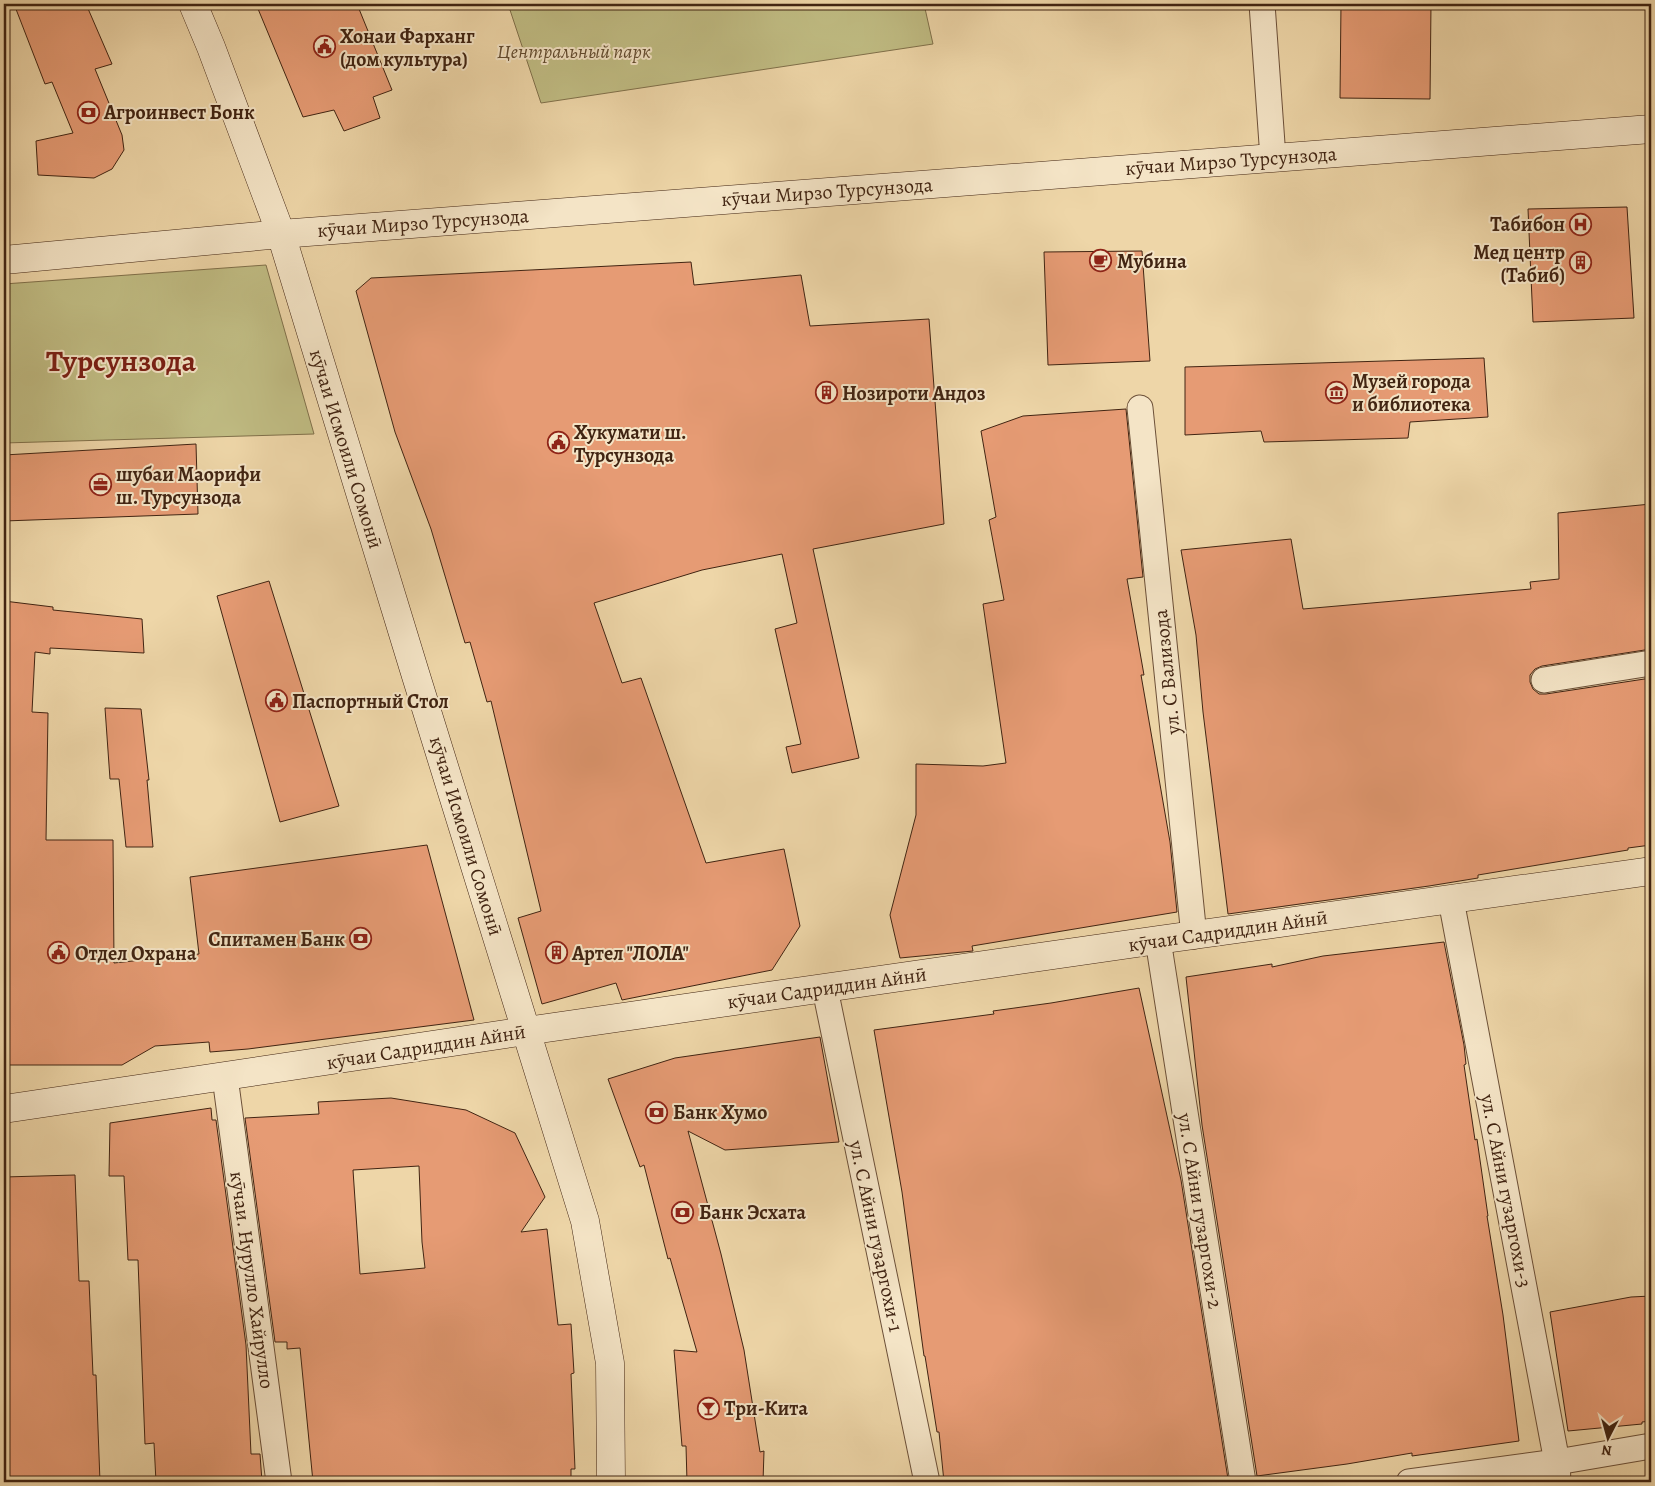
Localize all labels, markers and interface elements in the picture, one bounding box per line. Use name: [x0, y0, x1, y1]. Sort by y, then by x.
place label: Хонаи Фарханг (дом культура): [340, 23, 475, 73]
public building icon: Хонаи Фарханг (дом культура): [312, 35, 336, 59]
park label: Центральный парк: [497, 38, 651, 65]
place label: Агроинвест Бонк: [103, 99, 255, 126]
bank icon: Агроинвест Бонк: [76, 100, 100, 124]
street label: кӯчаи Мирзо Турсунзода: [1124, 140, 1339, 182]
street label: кӯчаи Мирзо Турсунзода: [720, 171, 935, 213]
street label: кӯчаи Мирзо Турсунзода: [316, 202, 531, 244]
place label: Табибон: [1490, 211, 1565, 238]
hospital icon: Табибон: [1569, 212, 1593, 236]
place label: Мед центр (Табиб): [1473, 239, 1565, 289]
place label: Мубина: [1117, 248, 1187, 275]
cafe icon: Мубина: [1089, 249, 1113, 273]
building icon: Мед центр (Табиб): [1569, 251, 1593, 275]
district label: Турсунзода: [46, 341, 197, 381]
street label: кӯчаи Исмоили Сомонӣ: [303, 346, 389, 552]
place label: Музей города и библиотека: [1352, 368, 1471, 418]
place label: Нозироти Андоз: [842, 380, 986, 407]
museum icon: Музей города и библиотека: [1324, 380, 1348, 404]
building icon: Нозироти Андоз: [814, 381, 838, 405]
place label: Хукумати ш. Турсунзода: [574, 419, 687, 469]
public building icon: Хукумати ш. Турсунзода: [546, 431, 570, 455]
place label: шубаи Маорифи ш. Турсунзода: [116, 461, 261, 511]
office icon: шубаи Маорифи ш. Турсунзода: [88, 473, 112, 497]
street label: ул. С Вализода: [1147, 607, 1187, 737]
place label: Паспортный Стол: [292, 688, 449, 715]
public building icon: Паспортный Стол: [264, 689, 288, 713]
street label: кӯчаи Исмоили Сомонӣ: [423, 733, 509, 939]
street label: кӯчаи Садриддин Айнӣ: [1127, 904, 1329, 958]
place label: Спитамен Банк: [208, 926, 345, 953]
bank icon: Спитамен Банк: [349, 927, 373, 951]
place label: Отдел Охрана: [75, 940, 197, 967]
place label: Артел "ЛОЛА": [571, 940, 689, 967]
public building icon: Отдел Охрана: [47, 941, 71, 965]
building icon: Артел "ЛОЛА": [544, 941, 568, 965]
street label: кӯчаи Садриддин Айнӣ: [726, 961, 928, 1015]
street label: кӯчаи Садриддин Айнӣ: [325, 1018, 527, 1076]
street label: ул. С Айни гузаргохи-3: [1474, 1091, 1538, 1290]
place label: Банк Хумо: [673, 1099, 767, 1126]
bank icon: Банк Хумо: [645, 1100, 669, 1124]
street label: ул. С Айни гузаргохи-2: [1171, 1110, 1229, 1311]
street label: ул. С Айни гузаргохи-1: [842, 1137, 910, 1334]
street label: кӯчаи. Нурулло Хайрулло: [223, 1169, 281, 1391]
place label: Банк Эсхата: [699, 1199, 807, 1226]
bank icon: Банк Эсхата: [671, 1200, 695, 1224]
place label: Три-Кита: [724, 1395, 808, 1422]
bar icon: Три-Кита: [696, 1396, 720, 1420]
north arrow: [1582, 1414, 1632, 1464]
text: N: [1601, 1440, 1613, 1460]

